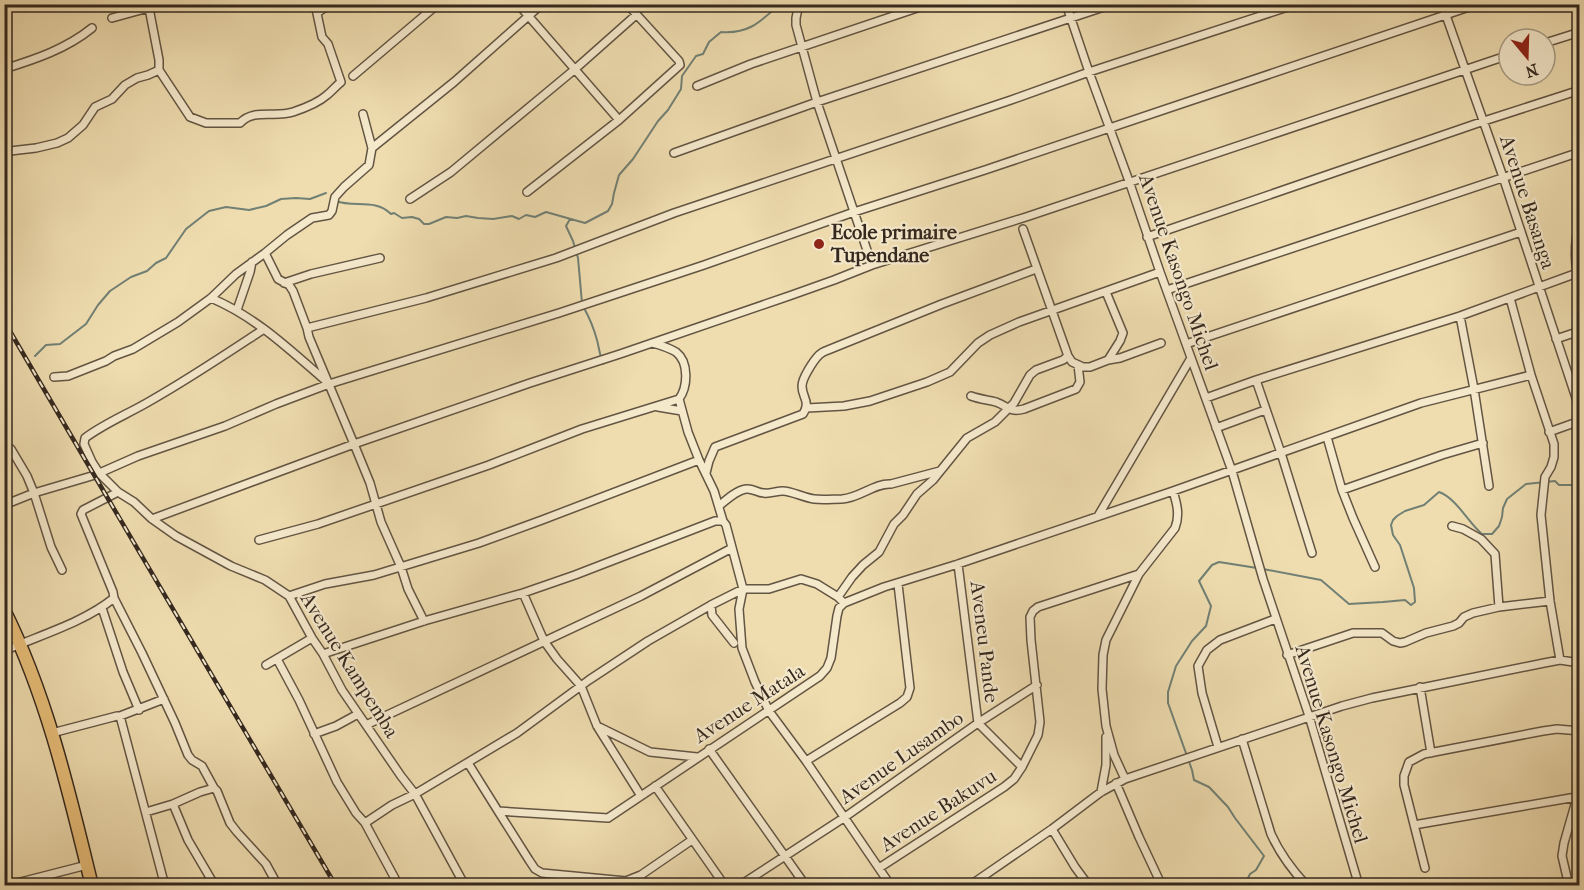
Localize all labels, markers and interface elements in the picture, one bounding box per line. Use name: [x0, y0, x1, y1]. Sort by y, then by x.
north arrow: [1497, 27, 1557, 87]
text: N: [1522, 60, 1541, 82]
street label: Avenue Basanga: [1495, 131, 1560, 273]
street label: Avenue Kasongo Michel: [1134, 170, 1223, 374]
place label: Ecole primaire Tupendane: [830, 221, 957, 267]
marker: Ecole primaire Tupendane: [812, 237, 826, 251]
street label: Aveneu Pande: [966, 579, 1003, 704]
street label: Avenue Kampemba: [295, 588, 404, 743]
street label: Avenue Kasongo Michel: [1290, 641, 1373, 847]
street label: Avenue Matala: [689, 659, 810, 748]
street label: Avenue Lusambo: [834, 706, 968, 809]
street label: Avenue Bakuvu: [875, 764, 1001, 857]

